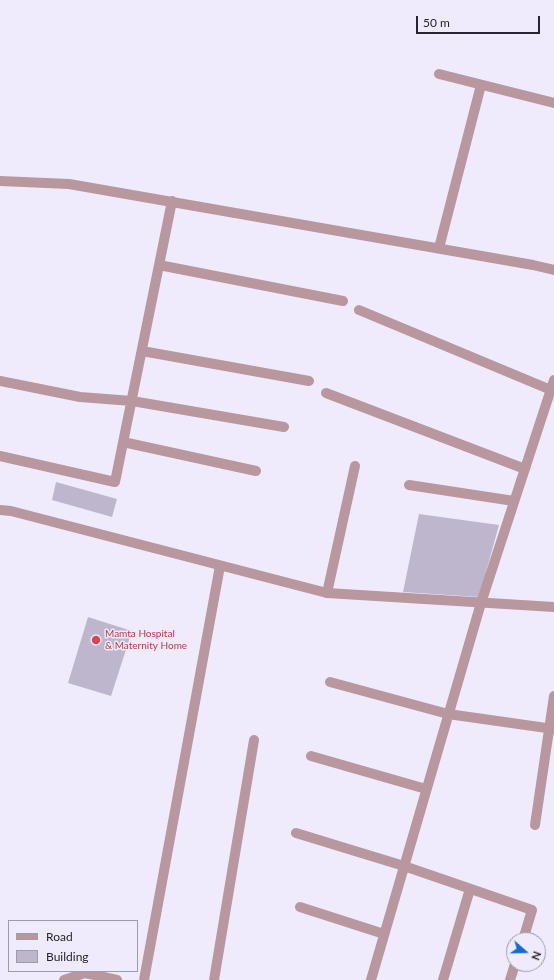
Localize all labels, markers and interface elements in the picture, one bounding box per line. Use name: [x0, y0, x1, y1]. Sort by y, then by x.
scale bar: [418, 8, 542, 34]
text: 50 m: [423, 15, 450, 30]
place label: Mamta Hospital & Maternity Home: [105, 628, 187, 652]
marker: Mamta Hospital & Maternity Home: [90, 634, 102, 646]
legend: [8, 920, 138, 972]
text: Road: [46, 929, 73, 944]
north arrow: [506, 932, 546, 972]
text: Building: [46, 949, 89, 964]
text: N: [529, 950, 544, 962]

